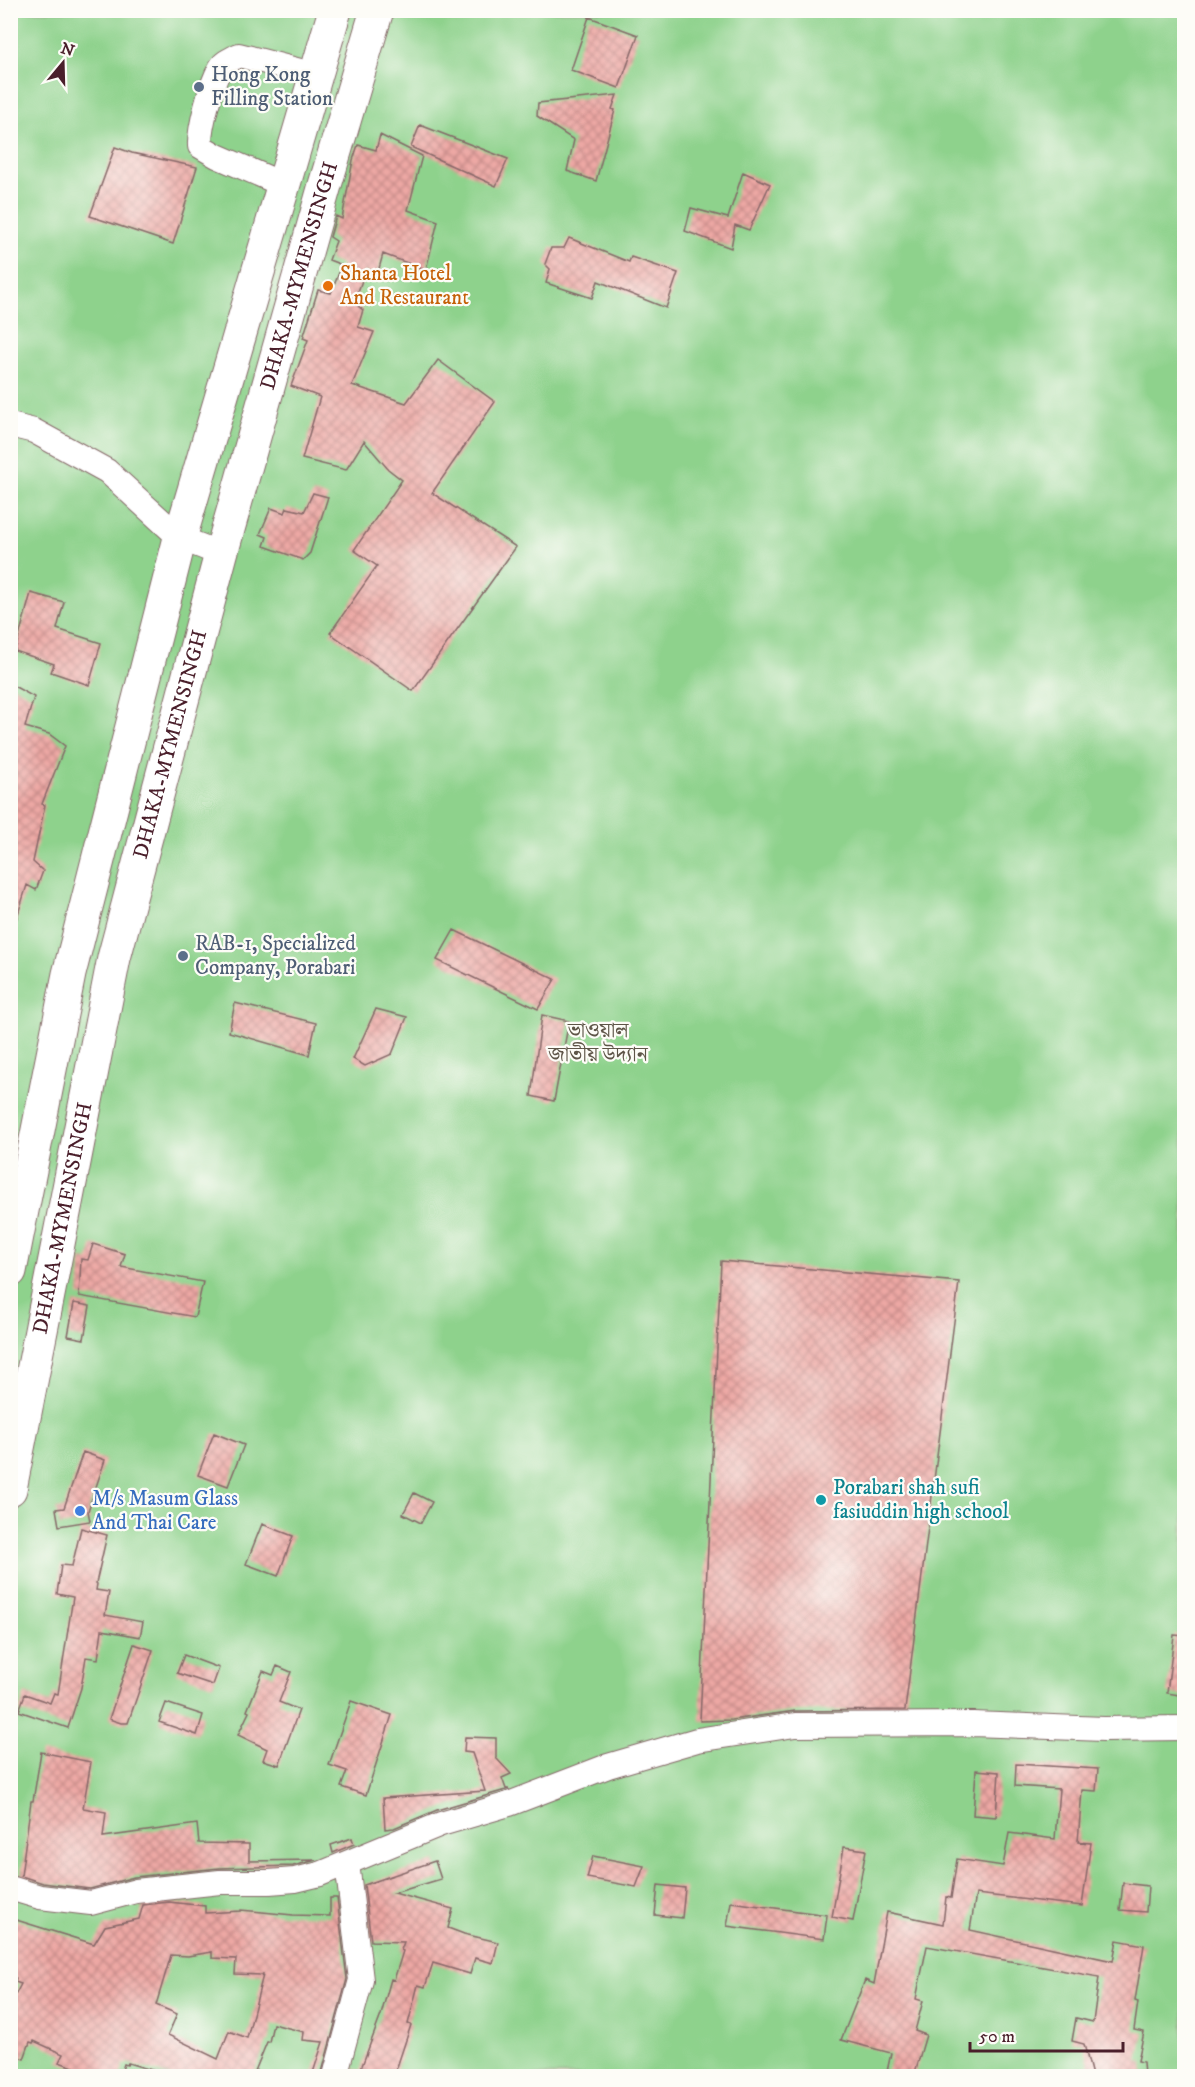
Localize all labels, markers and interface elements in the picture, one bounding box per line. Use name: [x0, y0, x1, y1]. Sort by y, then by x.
north arrow: [33, 33, 93, 93]
text: N: [58, 38, 77, 61]
place label: Hong Kong Filling Station: [211, 62, 333, 112]
marker: Hong Kong Filling Station: [192, 80, 206, 94]
street label: DHAKA-MYMENSINGH: [255, 159, 344, 393]
place label: Shanta Hotel And Restaurant: [340, 261, 469, 311]
marker: Shanta Hotel And Restaurant: [321, 279, 335, 293]
street label: DHAKA-MYMENSINGH: [128, 627, 213, 862]
place label: RAB-1, Specialized Company, Porabari: [195, 931, 356, 981]
marker: RAB-1, Specialized Company, Porabari: [176, 949, 190, 963]
park label: ভাওয়াল জাতীয় উদ্যান: [547, 1018, 649, 1068]
street label: DHAKA-MYMENSINGH: [28, 1100, 98, 1336]
place label: Porabari shah sufi fasiuddin high school: [833, 1475, 1009, 1525]
place label: M/s Masum Glass And Thai Care: [92, 1486, 238, 1536]
marker: Porabari shah sufi fasiuddin high school: [814, 1493, 828, 1507]
marker: M/s Masum Glass And Thai Care: [73, 1504, 87, 1518]
scale bar: [970, 2015, 1123, 2053]
text: 50 m: [979, 2026, 1015, 2048]

